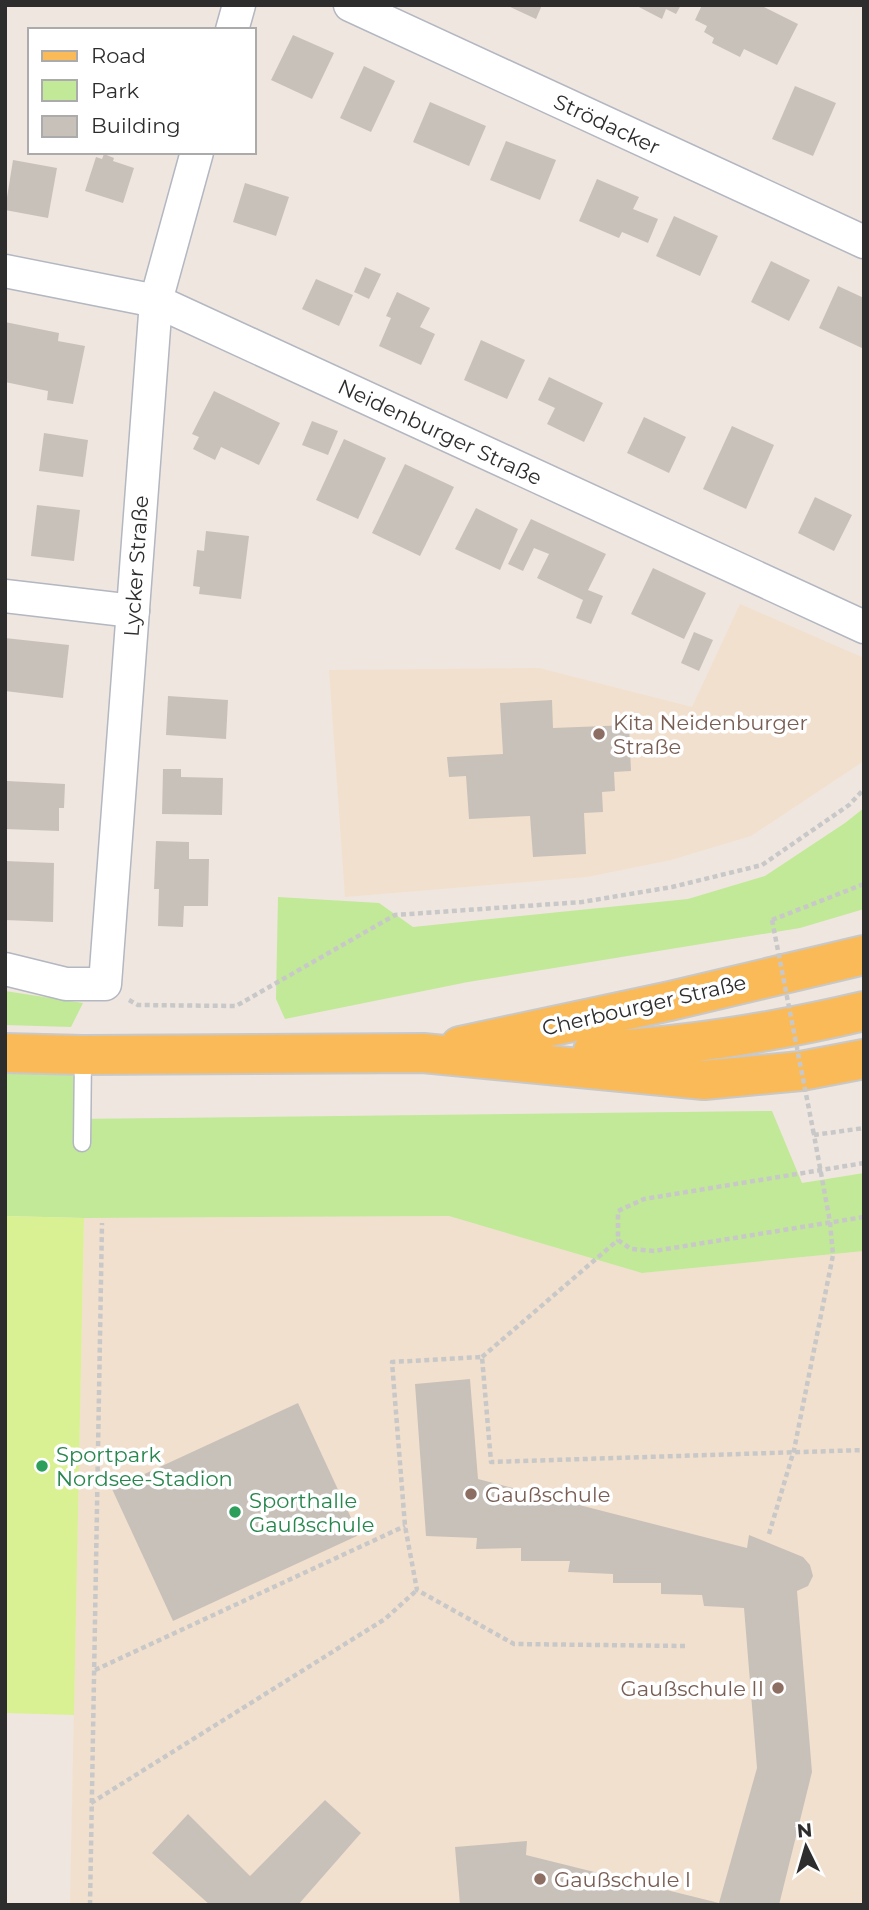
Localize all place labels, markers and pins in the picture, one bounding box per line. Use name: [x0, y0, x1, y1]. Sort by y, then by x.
place label: Kita Neidenburger Straße: [613, 710, 808, 759]
marker: Kita Neidenburger Straße: [591, 726, 607, 742]
place label: Sportpark Nordsee-Stadion: [56, 1442, 233, 1491]
marker: Sportpark Nordsee-Stadion: [34, 1458, 50, 1474]
place label: Gaußschule: [485, 1482, 610, 1507]
marker: Gaußschule: [463, 1486, 479, 1502]
place label: Sporthalle Gaußschule: [249, 1488, 374, 1537]
marker: Sporthalle Gaußschule: [227, 1504, 243, 1520]
place label: Gaußschule II: [621, 1676, 764, 1701]
marker: Gaußschule II: [770, 1680, 786, 1696]
place label: Gaußschule I: [554, 1867, 691, 1892]
marker: Gaußschule I: [532, 1871, 548, 1887]

